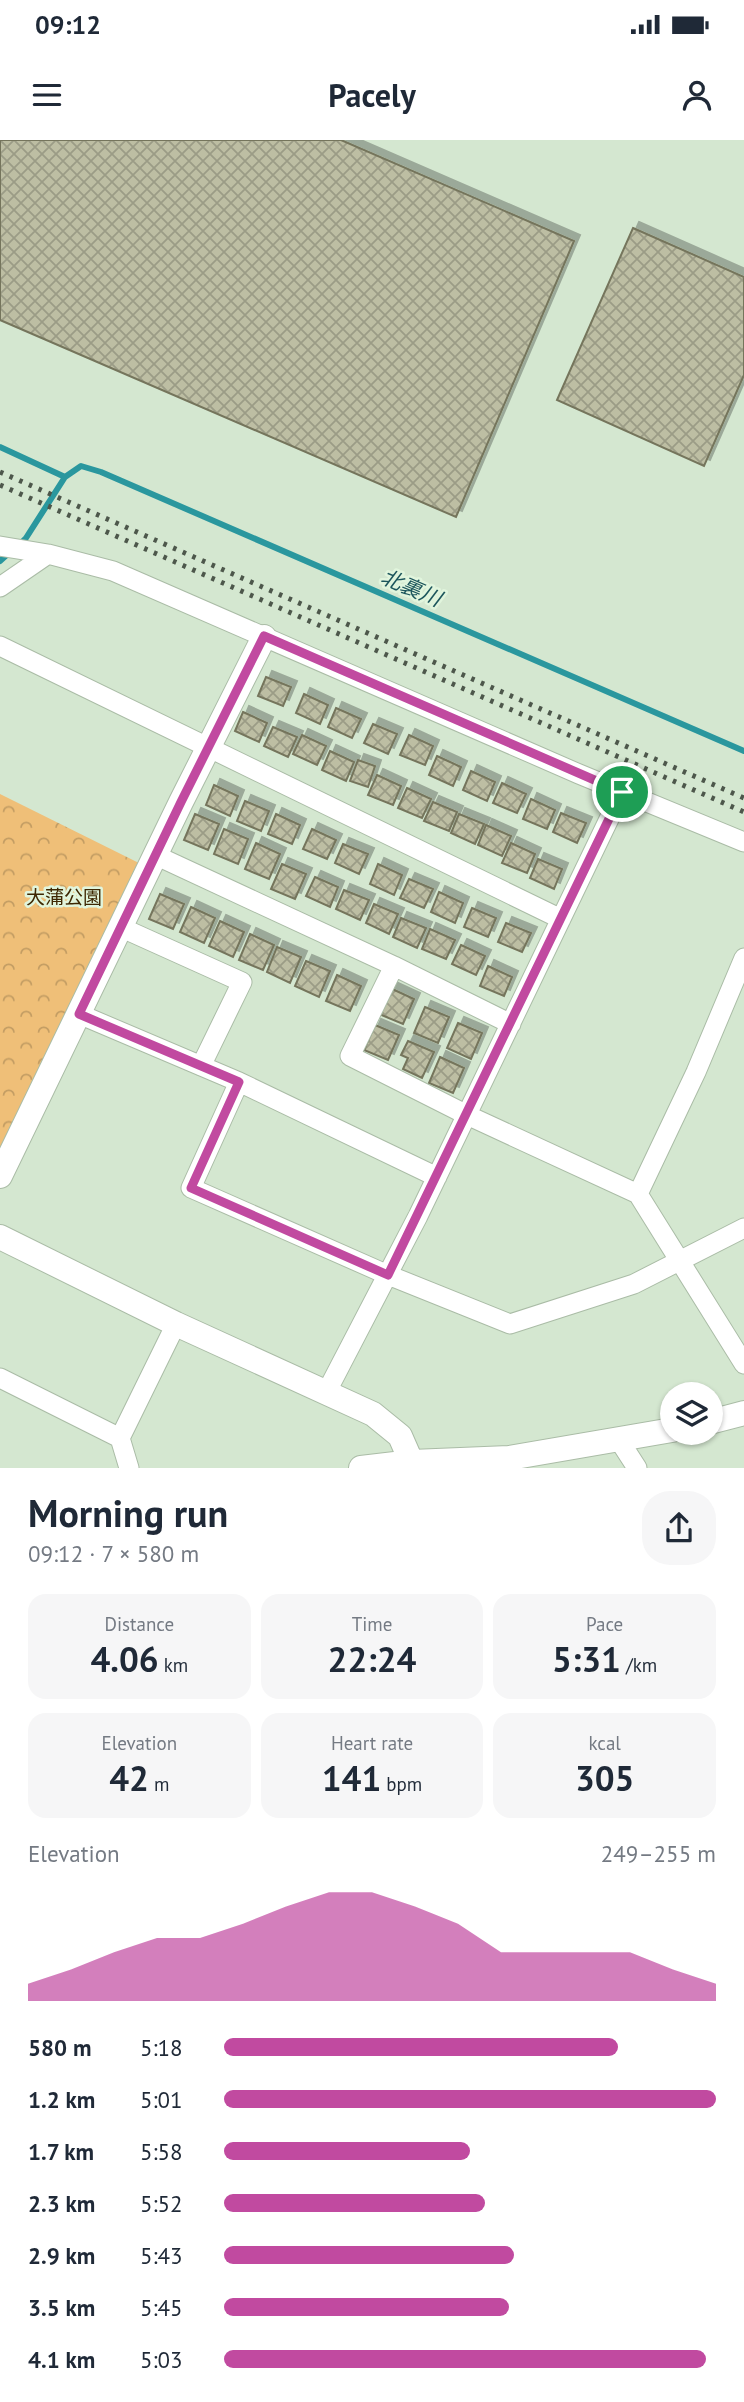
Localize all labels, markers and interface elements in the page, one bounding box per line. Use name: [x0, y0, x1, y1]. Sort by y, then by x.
text: 09:12: [35, 8, 101, 41]
text: Pacely: [328, 74, 416, 116]
icon: menu: [28, 76, 66, 114]
icon: person: [678, 76, 716, 114]
water label: 北裏川: [377, 563, 447, 613]
pin: [592, 762, 652, 822]
icon: arrive: [603, 773, 641, 811]
park label: 大蒲公園: [26, 885, 102, 909]
map controls: [660, 1382, 723, 1445]
button: layers: [660, 1382, 723, 1445]
text: Morning run: [28, 1488, 228, 1537]
button: share: [642, 1491, 716, 1565]
text: 09:12 · 7 × 580 m: [28, 1539, 199, 1568]
text: Distance: [105, 1612, 174, 1636]
text: Time: [352, 1612, 392, 1636]
text: Pace: [586, 1612, 623, 1636]
text: 4.06: [90, 1636, 159, 1682]
text: 22:24: [328, 1636, 416, 1682]
text: 5:31: [552, 1636, 621, 1682]
text: km: [159, 1653, 188, 1677]
text: /km: [621, 1653, 657, 1677]
text: Elevation: [101, 1731, 177, 1755]
text: Heart rate: [331, 1731, 413, 1755]
text: kcal: [588, 1731, 621, 1755]
text: 42: [109, 1755, 149, 1801]
text: 141: [322, 1755, 381, 1801]
text: 305: [575, 1755, 634, 1801]
text: m: [149, 1772, 169, 1796]
text: bpm: [381, 1772, 422, 1796]
text: Elevation: [28, 1839, 120, 1868]
text: 249–255 m: [601, 1839, 716, 1868]
text: 580 m: [28, 2033, 91, 2062]
text: 5:18: [140, 2033, 183, 2062]
text: 1.2 km: [28, 2085, 95, 2114]
text: 5:01: [140, 2085, 183, 2114]
text: 1.7 km: [28, 2137, 94, 2166]
text: 5:58: [140, 2137, 183, 2166]
text: 2.3 km: [28, 2189, 95, 2218]
text: 5:52: [140, 2189, 183, 2218]
text: 2.9 km: [28, 2241, 95, 2270]
text: 5:43: [140, 2241, 183, 2270]
text: 3.5 km: [28, 2293, 95, 2322]
text: 5:45: [140, 2293, 183, 2322]
text: 4.1 km: [28, 2345, 95, 2374]
text: 5:03: [140, 2345, 183, 2374]

